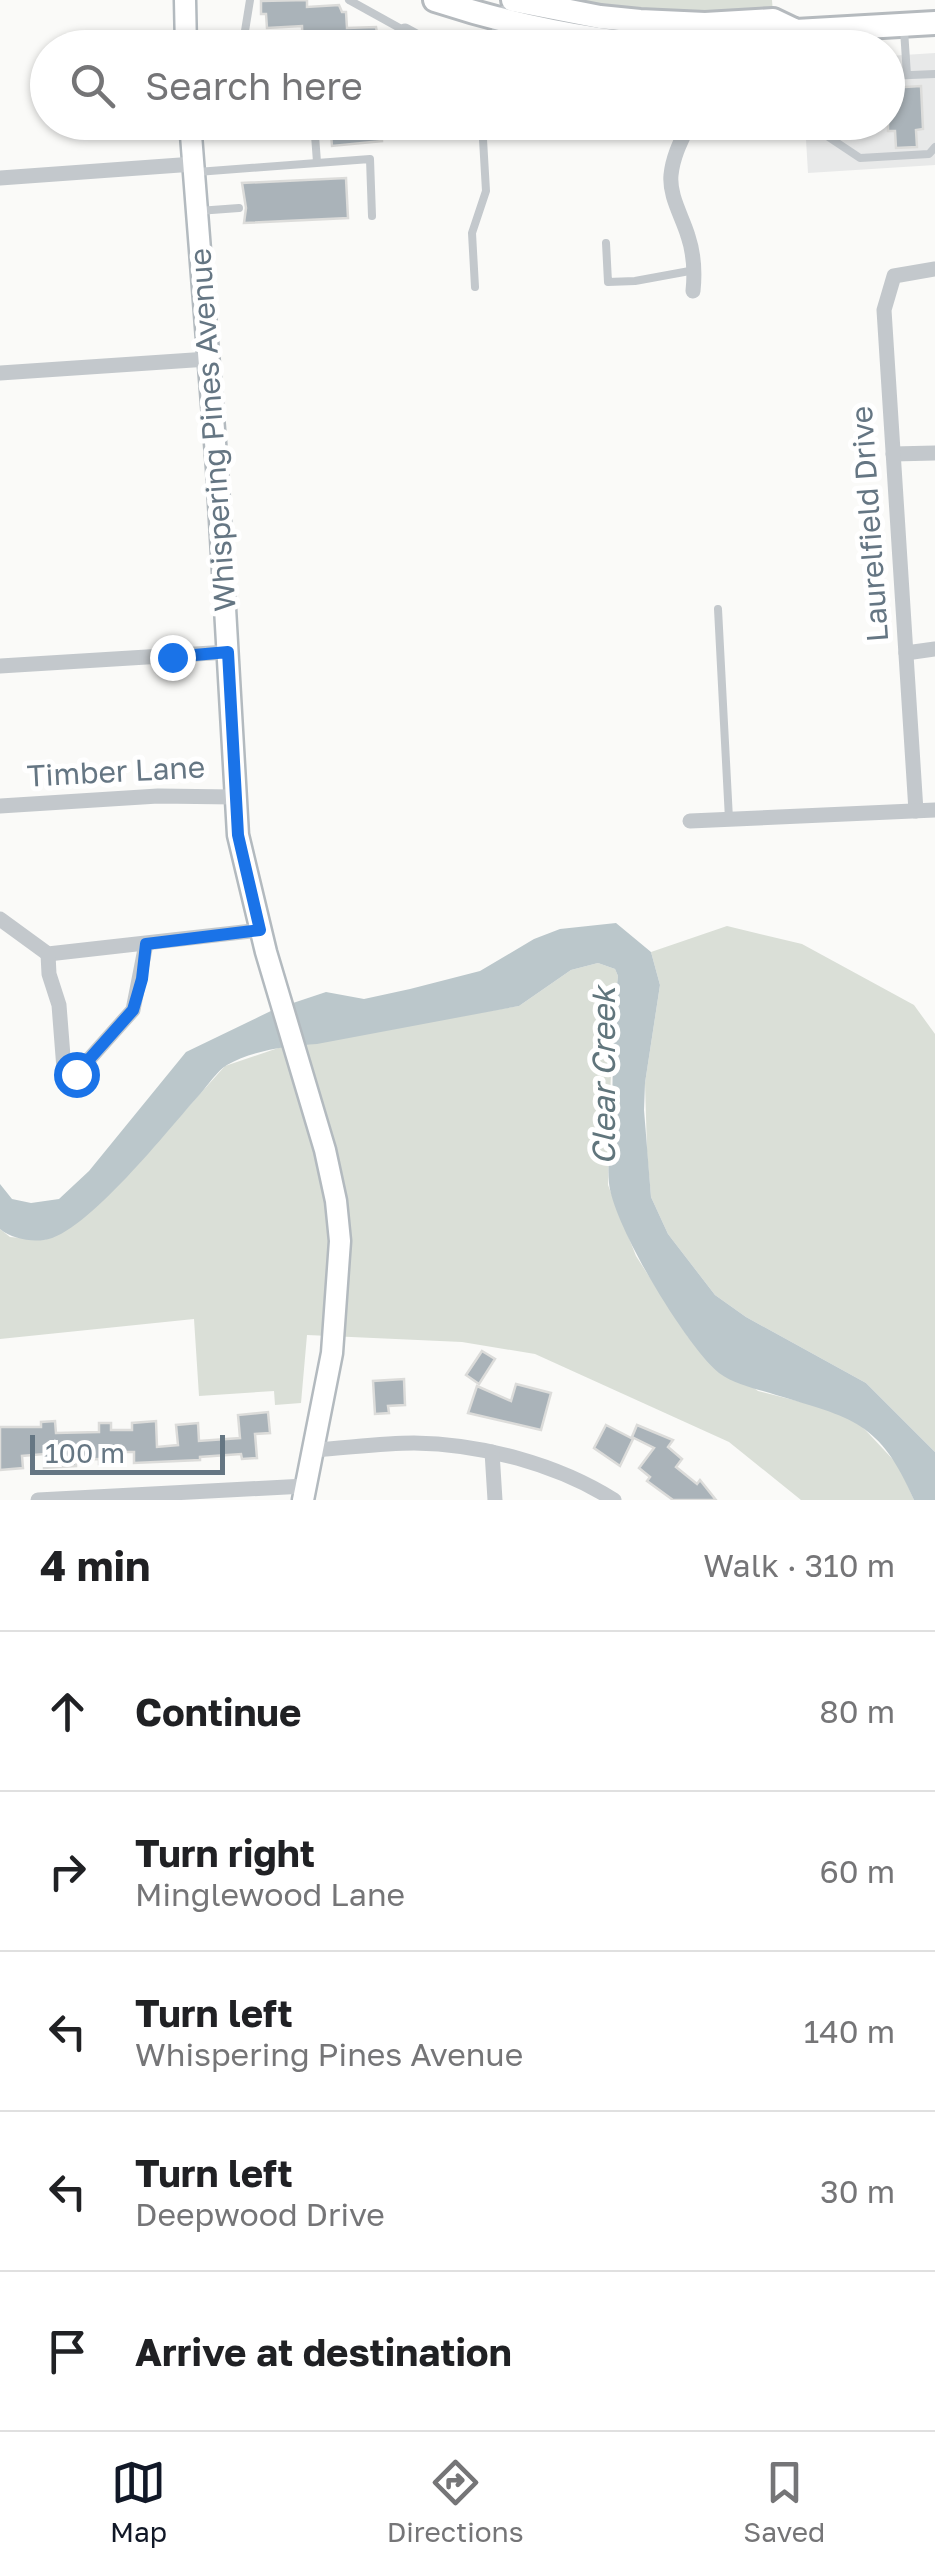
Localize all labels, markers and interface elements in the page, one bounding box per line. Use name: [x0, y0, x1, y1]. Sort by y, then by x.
search box: [30, 30, 905, 140]
icon: search: [65, 58, 120, 113]
text: Search here: [145, 63, 363, 108]
street label: Whispering Pines Avenue: [181, 247, 243, 613]
street label: Laurelfield Drive: [843, 405, 895, 643]
route end: [150, 635, 196, 681]
street label: Timber Lane: [26, 748, 206, 794]
water label: Clear Creek: [584, 984, 622, 1165]
route start: [54, 1052, 100, 1098]
scale bar: [30, 1430, 225, 1474]
text: 100 m: [45, 1436, 125, 1469]
text: 4 min: [40, 1540, 150, 1590]
text: Walk · 310 m: [703, 1546, 895, 1584]
icon: ahead: [40, 1684, 95, 1739]
text: Continue: [135, 1689, 301, 1734]
text: 80 m: [819, 1692, 895, 1730]
text: Turn right: [135, 1830, 315, 1875]
icon: right: [40, 1844, 95, 1899]
text: 60 m: [819, 1852, 895, 1890]
text: Minglewood Lane: [135, 1875, 405, 1913]
text: Turn left: [135, 1990, 293, 2035]
icon: left: [40, 2004, 95, 2059]
text: 140 m: [804, 2012, 895, 2050]
text: Whispering Pines Avenue: [135, 2035, 523, 2073]
text: Turn left: [135, 2150, 293, 2195]
icon: left: [40, 2164, 95, 2219]
text: 30 m: [820, 2172, 895, 2210]
text: Deepwood Drive: [135, 2195, 385, 2233]
icon: arrive: [40, 2324, 95, 2379]
text: Arrive at destination: [135, 2329, 512, 2374]
tab: Map: [110, 2455, 167, 2548]
tab: Directions: [387, 2455, 524, 2548]
tab: Saved: [743, 2455, 825, 2548]

